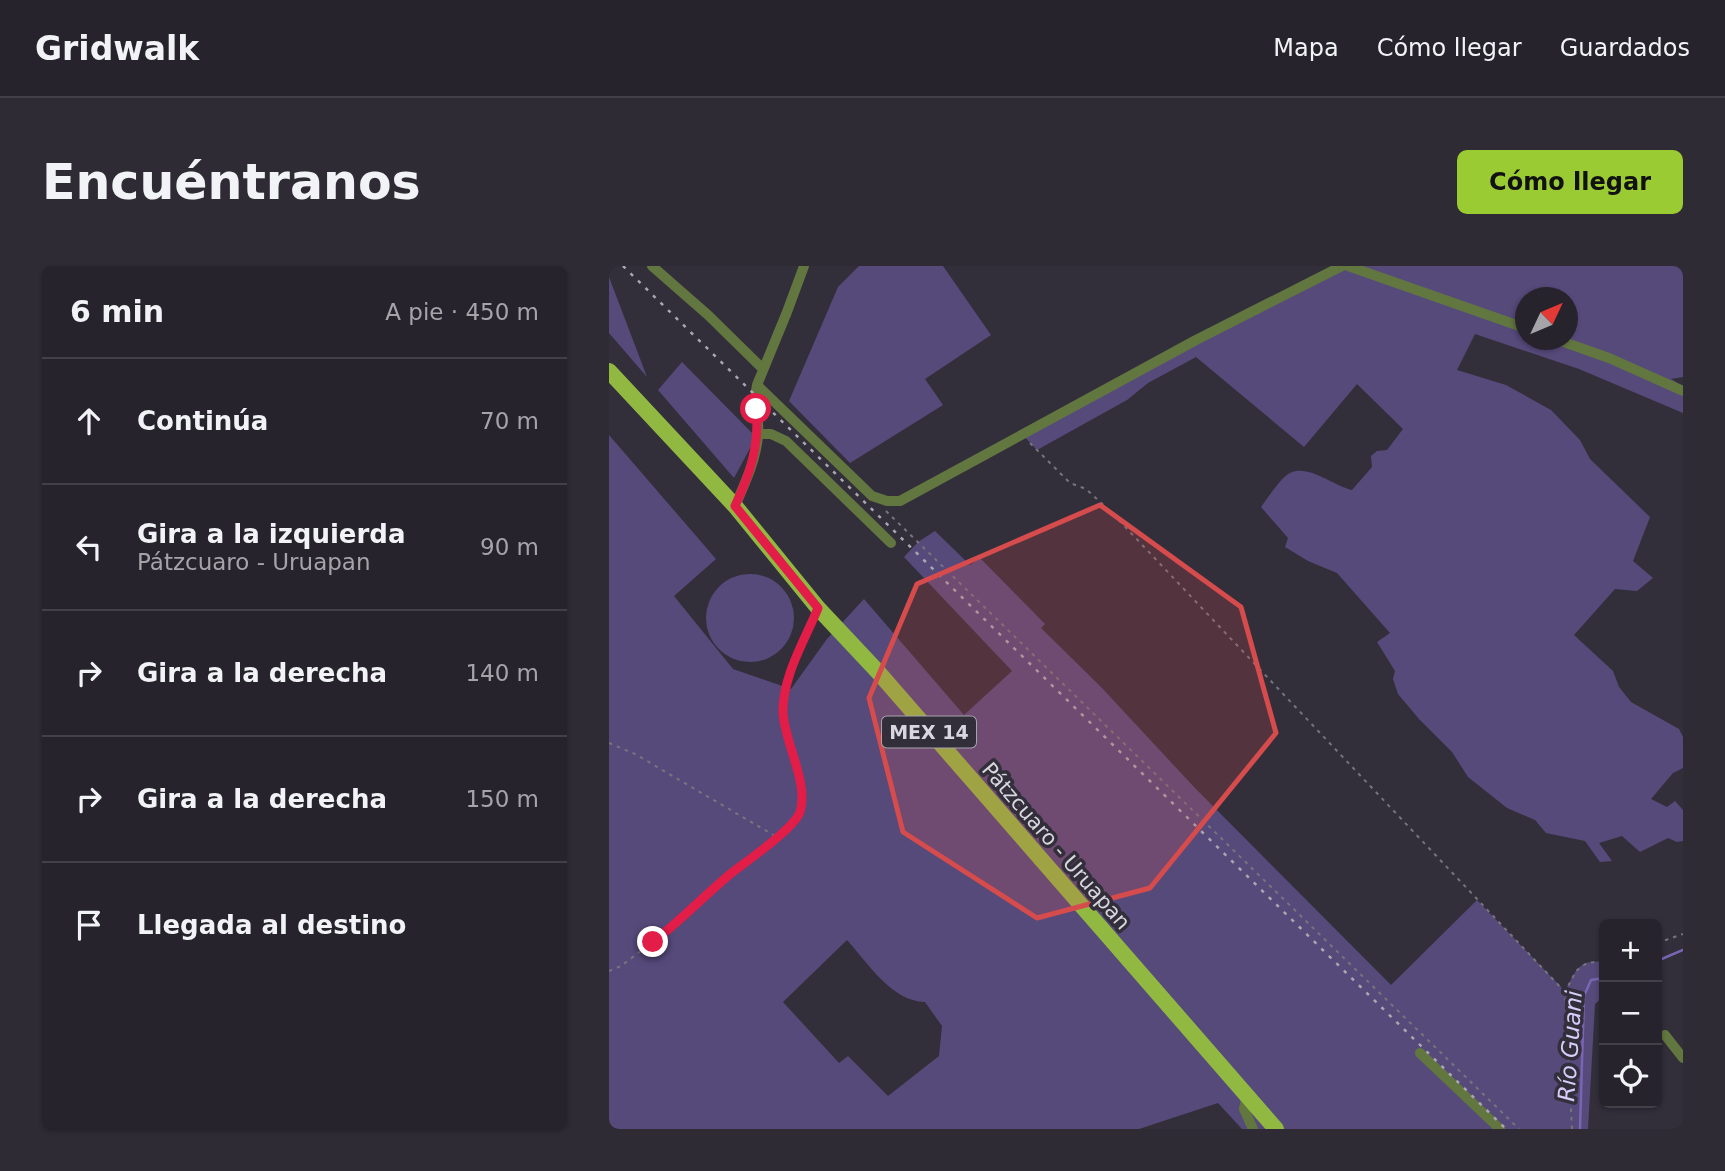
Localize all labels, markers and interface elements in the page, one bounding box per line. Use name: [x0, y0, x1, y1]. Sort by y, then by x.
text: Gridwalk: [35, 29, 199, 68]
text: Mapa: [1273, 34, 1339, 62]
text: Cómo llegar: [1377, 34, 1522, 62]
text: Guardados: [1560, 34, 1690, 62]
button: Cómo llegar: [1457, 150, 1683, 214]
text: Encuéntranos: [42, 154, 421, 211]
north arrow: [1515, 287, 1578, 350]
text: 6 min: [70, 294, 164, 329]
text: A pie · 450 m: [385, 299, 539, 325]
route start: [740, 393, 771, 424]
icon: ahead: [70, 402, 108, 440]
text: Continúa: [137, 406, 268, 436]
text: 70 m: [480, 408, 539, 434]
text: Gira a la izquierda: [137, 519, 405, 549]
icon: left: [70, 528, 108, 566]
text: 90 m: [480, 534, 539, 560]
text: Pátzcuaro - Uruapan: [137, 549, 371, 575]
icon: right: [70, 654, 108, 692]
text: Gira a la derecha: [137, 658, 387, 688]
text: 140 m: [465, 660, 539, 686]
road number: MEX 14: [882, 716, 976, 747]
street label: Pátzcuaro - Uruapan: [977, 758, 1135, 934]
icon: right: [70, 780, 108, 818]
text: Gira a la derecha: [137, 784, 387, 814]
text: 150 m: [465, 786, 539, 812]
icon: arrive: [70, 906, 108, 944]
text: Llegada al destino: [137, 910, 406, 940]
map controls: [1599, 919, 1662, 1108]
button: +: [1599, 919, 1662, 982]
route end: [637, 926, 668, 957]
button: −: [1599, 982, 1662, 1045]
water label: Río Guani: [1553, 989, 1587, 1102]
button: locate: [1599, 1045, 1662, 1108]

